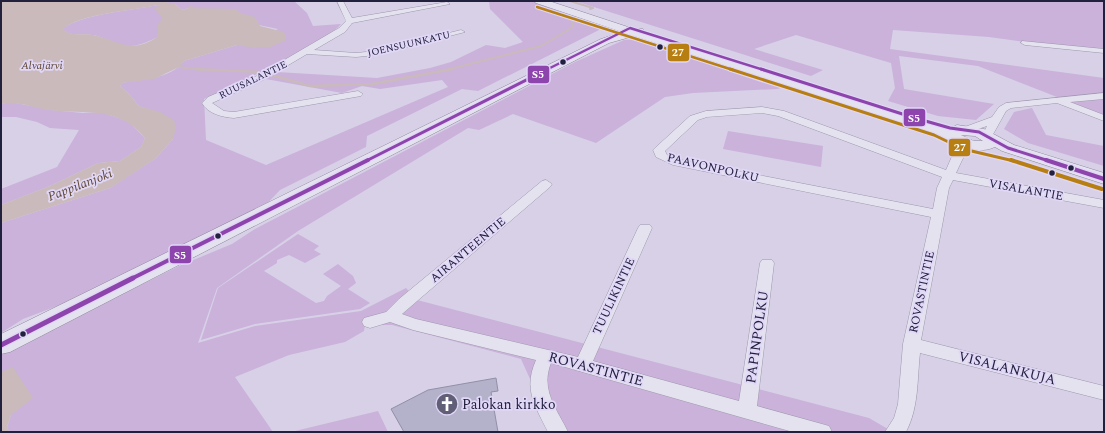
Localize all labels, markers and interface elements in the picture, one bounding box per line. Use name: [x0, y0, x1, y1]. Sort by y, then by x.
street label: JOENSUUNKATU: [366, 27, 452, 61]
unlabelled marker: [655, 42, 665, 52]
line badge: 27: [667, 43, 690, 62]
text: 27: [672, 44, 684, 61]
water label: Alvajärvi: [20, 57, 63, 74]
street label: RUUSALANTIE: [216, 57, 290, 103]
unlabelled marker: [558, 57, 568, 67]
line badge: S5: [527, 65, 550, 84]
text: S5: [532, 66, 544, 83]
line badge: S5: [903, 108, 926, 127]
text: S5: [908, 110, 920, 127]
line badge: 27: [948, 138, 971, 157]
text: 27: [954, 139, 966, 156]
street label: PAAVONPOLKU: [665, 148, 761, 188]
water label: Pappilanjoki: [45, 163, 116, 207]
unlabelled marker: [1066, 163, 1076, 173]
unlabelled marker: [1047, 168, 1057, 178]
street label: VISALANTIE: [987, 174, 1065, 206]
street label: AIRANTEENTIE: [426, 212, 510, 288]
unlabelled marker: [213, 231, 223, 241]
line badge: S5: [169, 245, 192, 264]
text: S5: [174, 247, 186, 264]
street label: ROVASTINTIE: [904, 249, 940, 335]
street label: TUULIKINTIE: [588, 254, 640, 338]
street label: PAPINPOLKU: [740, 289, 774, 385]
unlabelled marker: [18, 329, 28, 339]
street label: ROVASTINTIE: [546, 346, 646, 392]
street label: VISALANKUJA: [956, 346, 1059, 390]
church icon: Palokan kirkko: [434, 391, 460, 417]
place label: Palokan kirkko: [462, 394, 555, 415]

